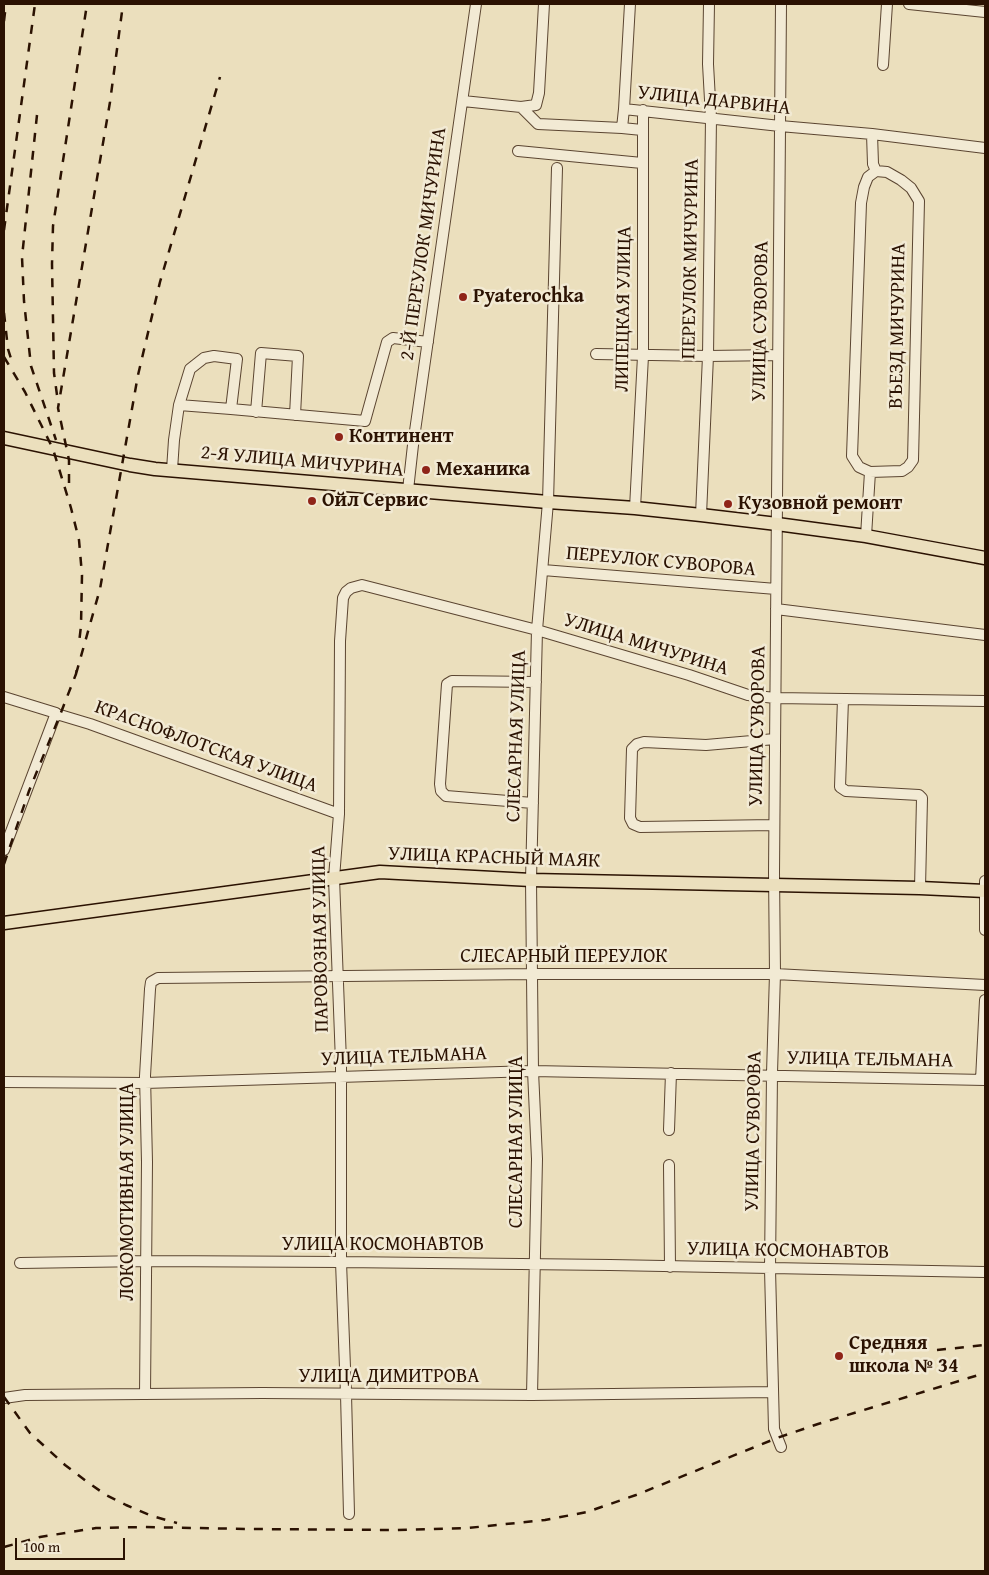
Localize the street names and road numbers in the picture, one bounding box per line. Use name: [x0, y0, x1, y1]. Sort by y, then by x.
street label: УЛИЦА ДАРВИНА: [636, 81, 792, 121]
street label: 2-Й ПЕРЕУЛОК МИЧУРИНА: [396, 126, 452, 362]
street label: ПЕРЕУЛОК МИЧУРИНА: [677, 158, 705, 360]
street label: ЛИПЕЦКАЯ УЛИЦА: [611, 226, 637, 392]
street label: УЛИЦА СУВОРОВА: [748, 240, 774, 402]
street label: ВЪЕЗД МИЧУРИНА: [885, 243, 911, 409]
street label: 2-Я УЛИЦА МИЧУРИНА: [200, 441, 404, 483]
street label: ПЕРЕУЛОК СУВОРОВА: [565, 542, 757, 582]
street label: УЛИЦА МИЧУРИНА: [561, 609, 731, 681]
street label: УЛИЦА СУВОРОВА: [745, 645, 771, 807]
street label: СЛЕСАРНАЯ УЛИЦА: [502, 649, 532, 823]
street label: КРАСНОФЛОТСКАЯ УЛИЦА: [91, 695, 321, 799]
street label: УЛИЦА КРАСНЫЙ МАЯК: [387, 842, 601, 874]
street label: ПАРОВОЗНАЯ УЛИЦА: [307, 845, 335, 1033]
street label: СЛЕСАРНЫЙ ПЕРЕУЛОК: [460, 945, 668, 969]
street label: УЛИЦА ТЕЛЬМАНА: [321, 1042, 487, 1072]
street label: УЛИЦА ТЕЛЬМАНА: [787, 1047, 953, 1073]
street label: УЛИЦА СУВОРОВА: [741, 1050, 767, 1212]
street label: СЛЕСАРНАЯ УЛИЦА: [505, 1056, 529, 1228]
street label: ЛОКОМОТИВНАЯ УЛИЦА: [116, 1083, 140, 1301]
street label: УЛИЦА КОСМОНАВТОВ: [282, 1233, 484, 1257]
street label: УЛИЦА КОСМОНАВТОВ: [687, 1237, 889, 1265]
street label: УЛИЦА ДИМИТРОВА: [299, 1365, 479, 1389]

